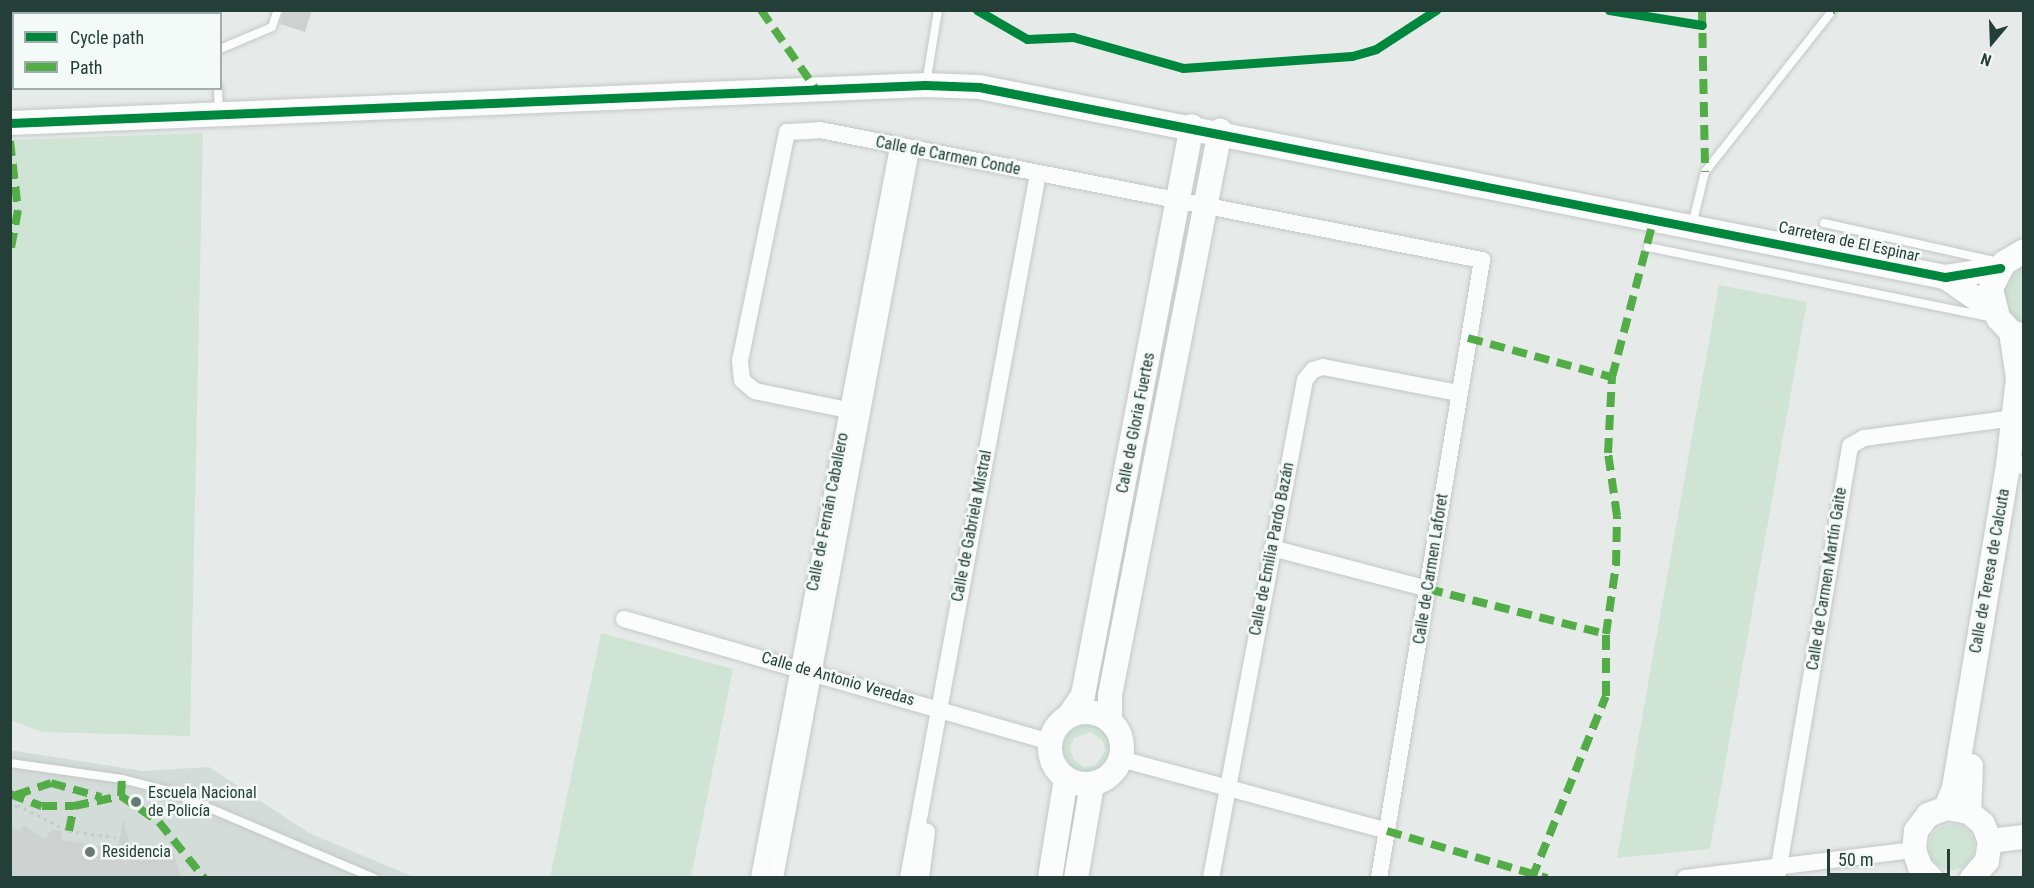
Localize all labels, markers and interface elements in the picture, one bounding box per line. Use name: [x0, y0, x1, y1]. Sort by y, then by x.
legend: [12, 12, 222, 90]
north arrow: [1962, 12, 2022, 72]
text: Cycle path: [70, 27, 144, 48]
text: N: [1978, 49, 1994, 70]
text: Path: [70, 57, 103, 78]
street label: Calle de Carmen Conde: [874, 133, 1022, 179]
street label: Carretera de El Espinar: [1777, 218, 1921, 266]
street label: Calle de Gloria Fuertes: [1113, 351, 1159, 495]
street label: Calle de Fernán Caballero: [803, 431, 853, 593]
street label: Calle de Gabriela Mistral: [948, 449, 996, 603]
street label: Calle de Emilia Pardo Bazán: [1246, 461, 1298, 637]
street label: Calle de Carmen Martín Gaite: [1803, 486, 1851, 672]
street label: Calle de Teresa de Calcuta: [1966, 487, 2014, 655]
street label: Calle de Carmen Laforet: [1410, 492, 1452, 646]
street label: Calle de Antonio Veredas: [759, 648, 917, 710]
place label: Escuela Nacional de Policía: [148, 783, 257, 821]
marker: Escuela Nacional de Policía: [129, 795, 143, 809]
scale bar: [1830, 837, 1953, 875]
place label: Residencia: [102, 842, 171, 862]
marker: Residencia: [83, 845, 97, 859]
text: 50 m: [1838, 849, 1873, 870]

